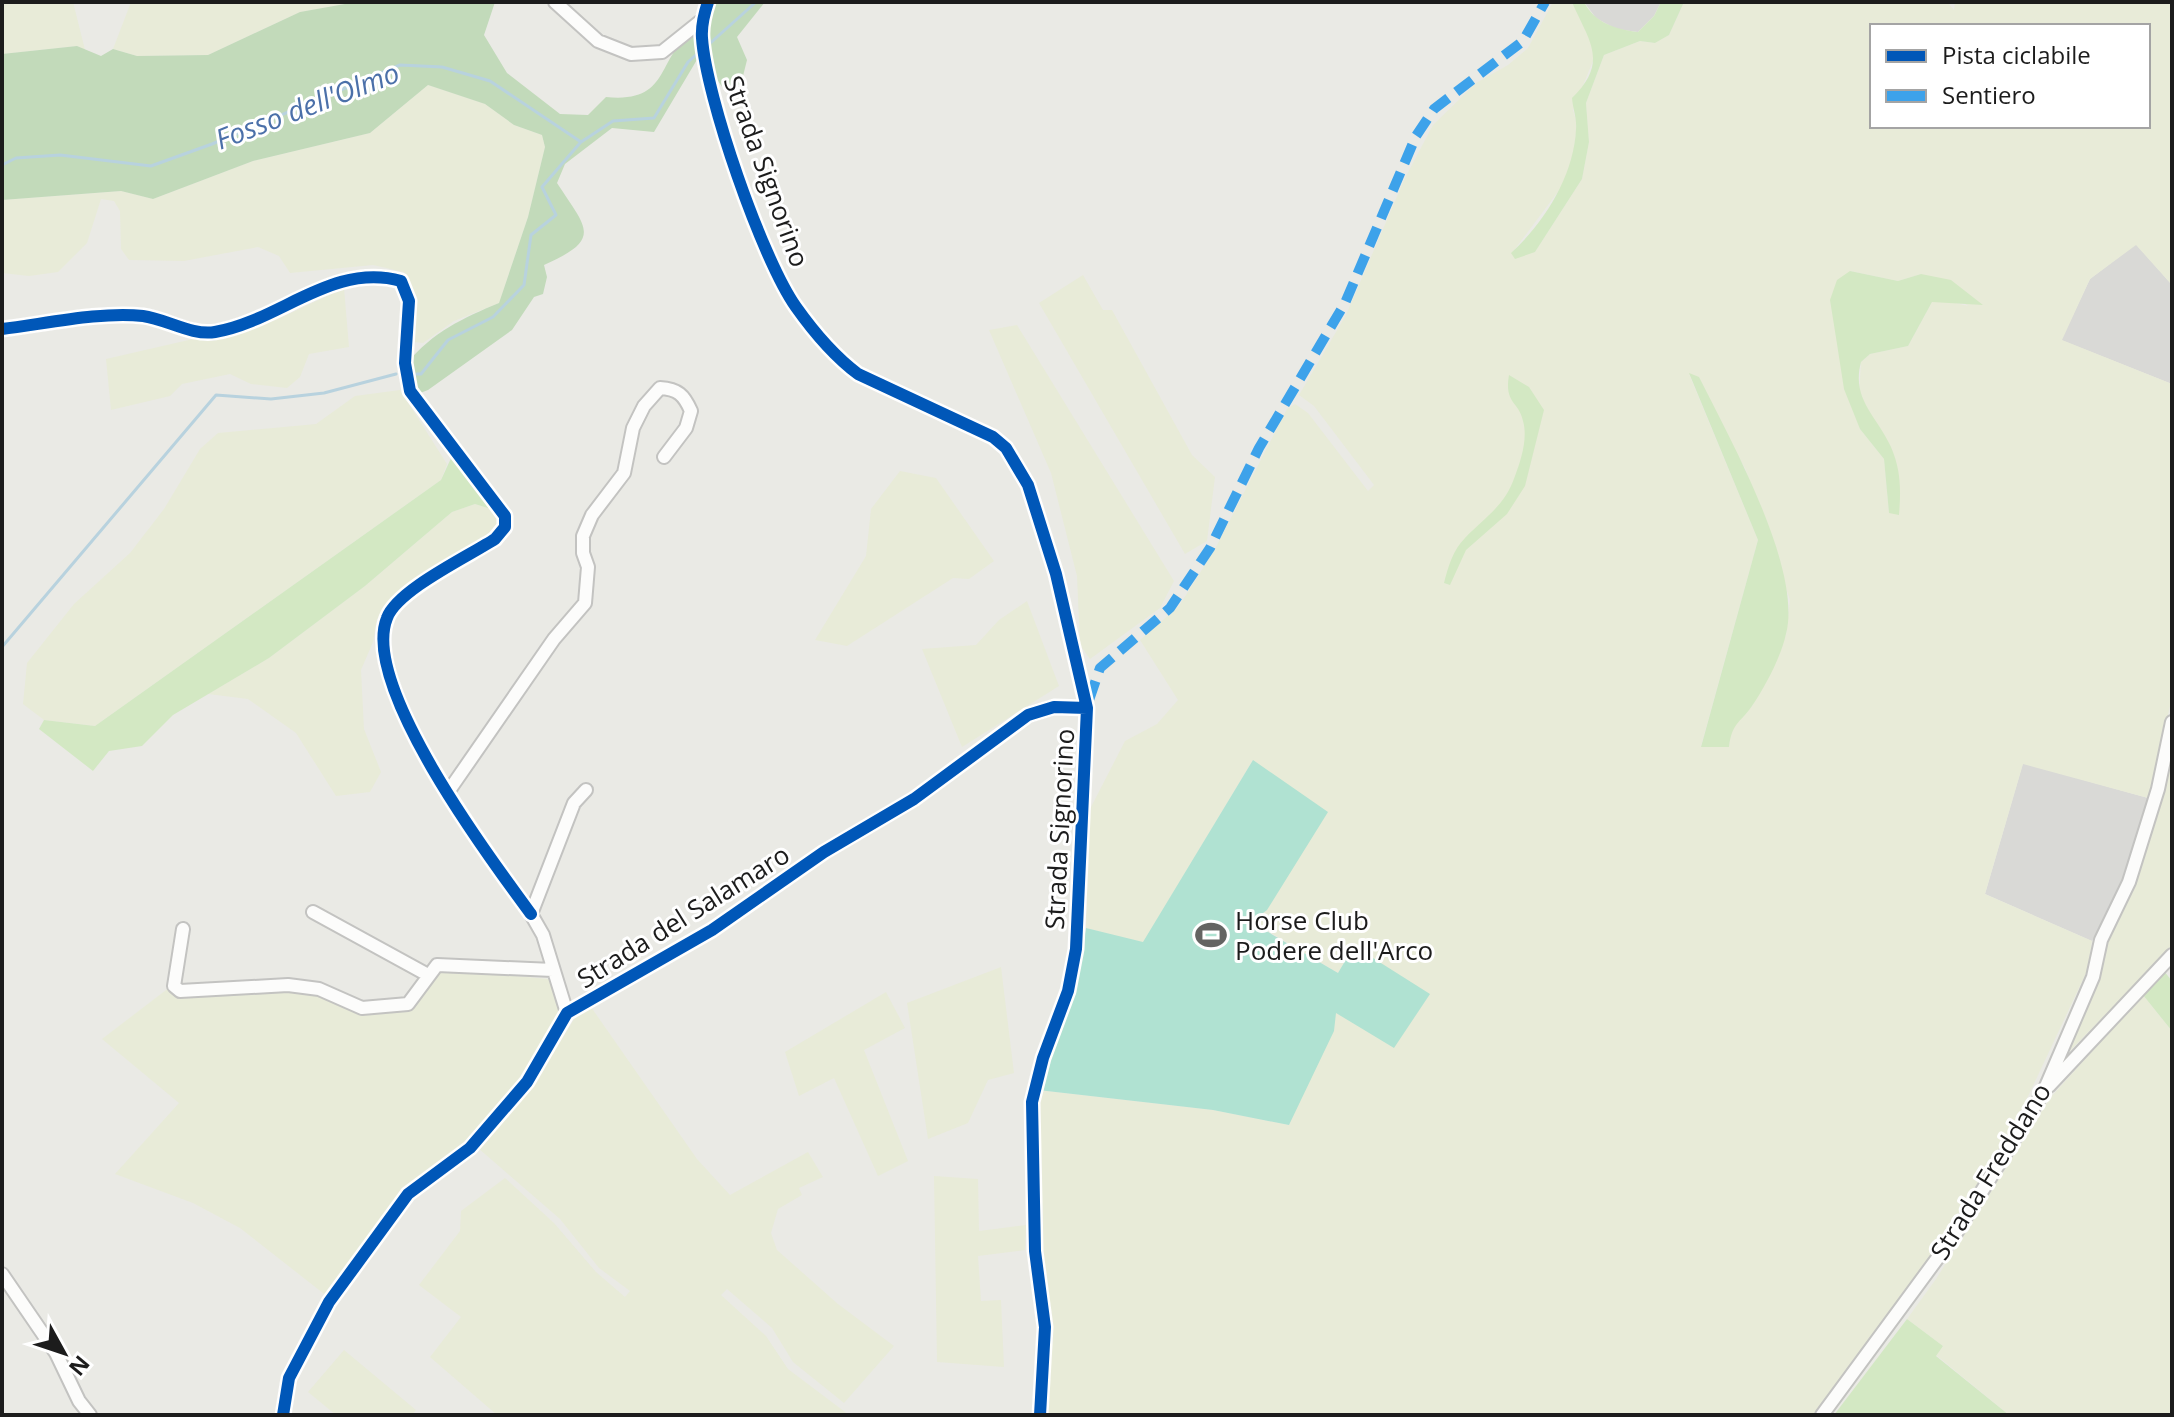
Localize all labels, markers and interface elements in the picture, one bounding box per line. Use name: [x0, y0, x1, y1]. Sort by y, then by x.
legend: [1870, 24, 2150, 128]
text: Pista ciclabile: [1942, 38, 2091, 71]
water label: Fosso dell'Olmo: [210, 52, 404, 158]
street label: Strada Signorino: [716, 70, 818, 272]
text: Sentiero: [1942, 78, 2036, 111]
street label: Strada Signorino: [1036, 728, 1082, 930]
street label: Strada del Salamaro: [570, 836, 796, 996]
place label: Horse Club Podere dell'Arco: [1235, 902, 1433, 968]
sports icon: Horse Club Podere dell'Arco: [1194, 918, 1228, 952]
street label: Strada Freddano: [1921, 1076, 2059, 1266]
north arrow: [24, 1313, 104, 1393]
text: N: [63, 1350, 97, 1383]

